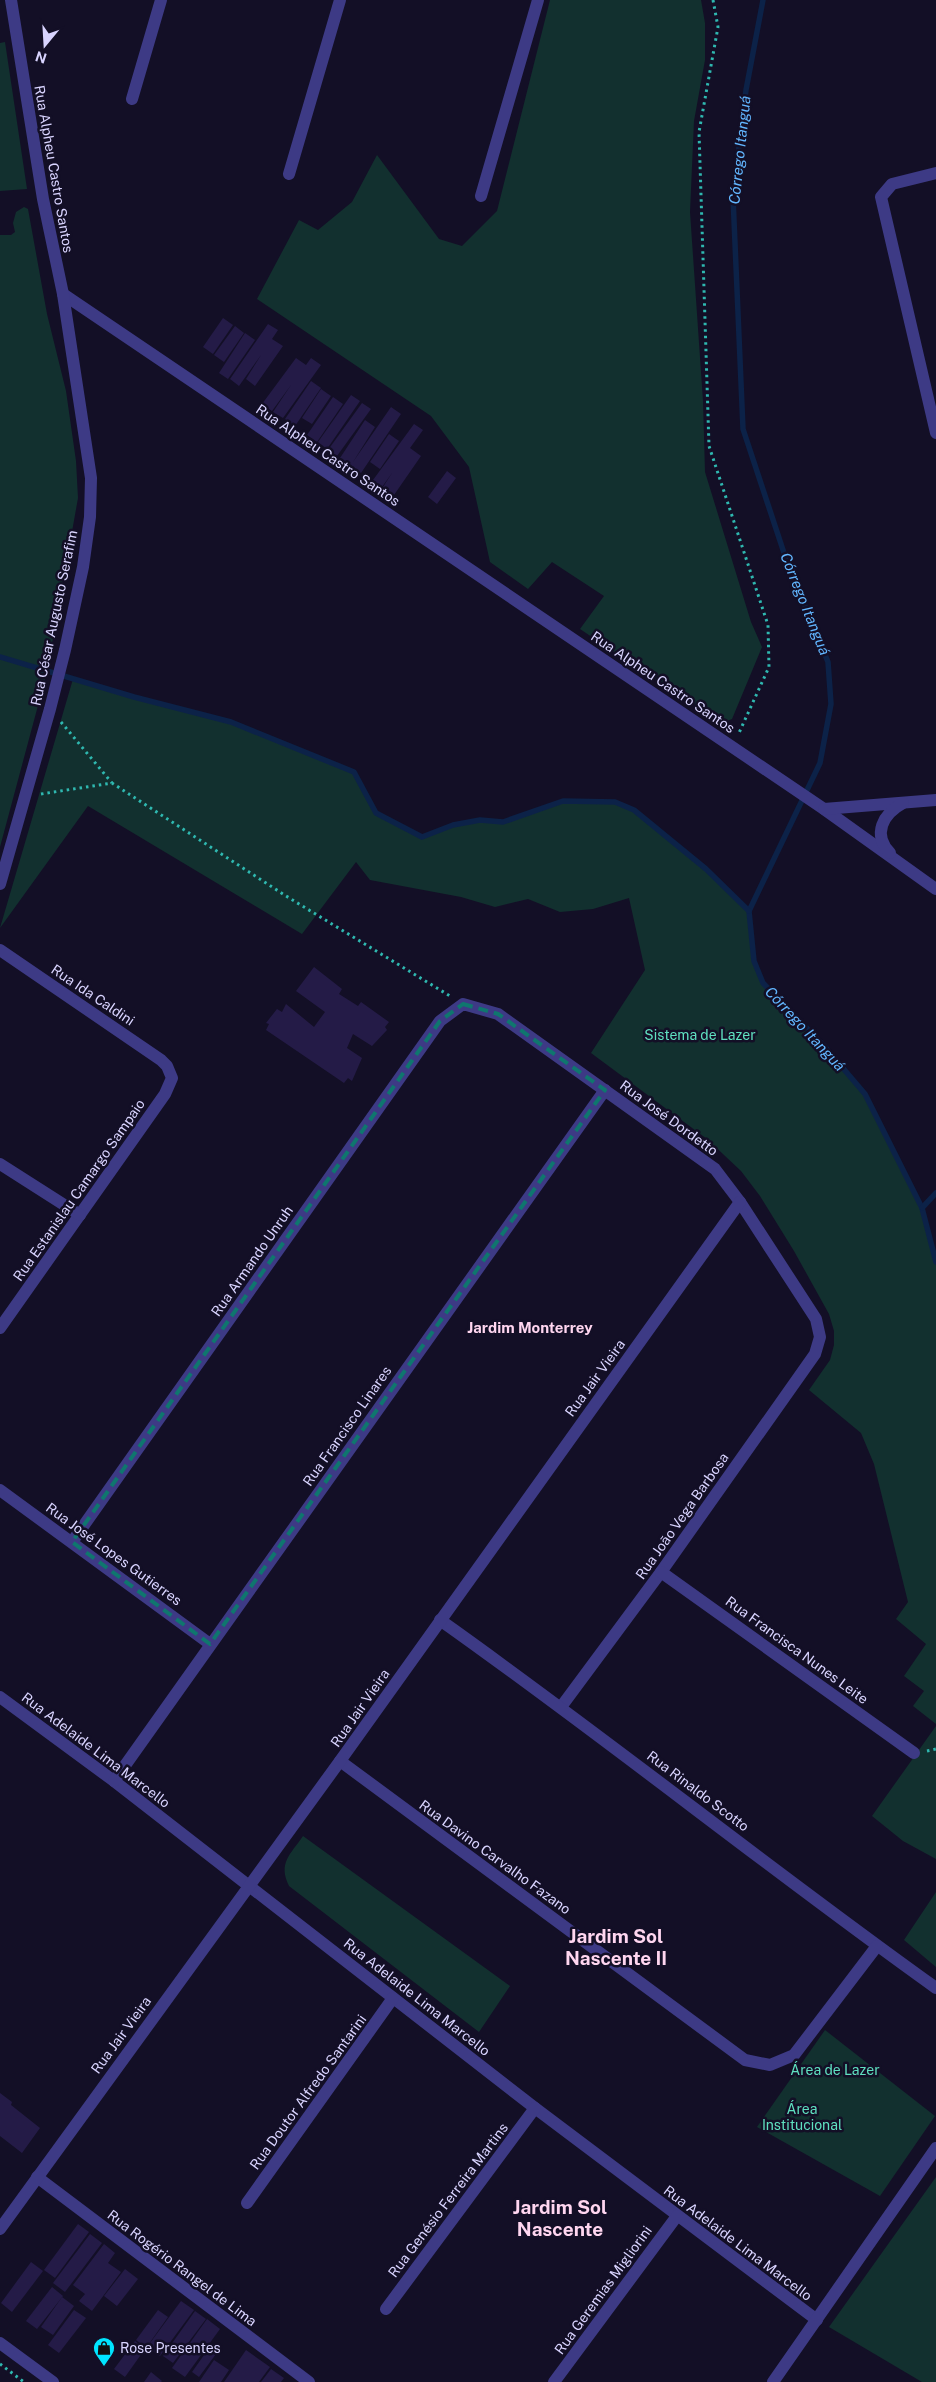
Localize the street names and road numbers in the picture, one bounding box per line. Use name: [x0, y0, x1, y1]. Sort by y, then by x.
street label: Rua Alpheu Castro Santos: [31, 84, 77, 254]
street label: Rua Alpheu Castro Santos: [253, 401, 403, 509]
street label: Rua César Augusto Serafim: [28, 529, 80, 707]
street label: Rua Alpheu Castro Santos: [588, 628, 738, 736]
street label: Rua Ida Caldini: [48, 961, 138, 1029]
street label: Rua José Dordetto: [617, 1077, 721, 1159]
street label: Rua Estanislau Camargo Sampaio: [10, 1096, 148, 1284]
street label: Rua Armando Unruh: [208, 1203, 296, 1319]
street label: Rua Jair Vieira: [562, 1336, 628, 1420]
street label: Rua Francisco Linares: [300, 1363, 394, 1489]
street label: Rua João Vega Barbosa: [632, 1450, 732, 1582]
street label: Rua José Lopes Gutierres: [43, 1499, 185, 1609]
street label: Rua Francisca Nunes Leite: [723, 1593, 871, 1707]
street label: Rua Jair Vieira: [327, 1666, 393, 1750]
street label: Rua Adelaide Lima Marcello: [19, 1689, 173, 1811]
street label: Rua Rinaldo Scotto: [644, 1748, 752, 1835]
street label: Rua Davino Carvalho Fazano: [416, 1797, 574, 1917]
street label: Rua Adelaide Lima Marcello: [341, 1935, 493, 2059]
street label: Rua Jair Vieira: [88, 1993, 154, 2077]
street label: Rua Doutor Alfredo Santarini: [246, 2012, 370, 2172]
street label: Rua Genésio Ferreira Martins: [385, 2120, 511, 2280]
street label: Rua Adelaide Lima Marcello: [661, 2182, 815, 2304]
street label: Rua Rogério Rangel de Lima: [104, 2207, 260, 2329]
street label: Rua Geremias Migliorini: [551, 2223, 655, 2357]

